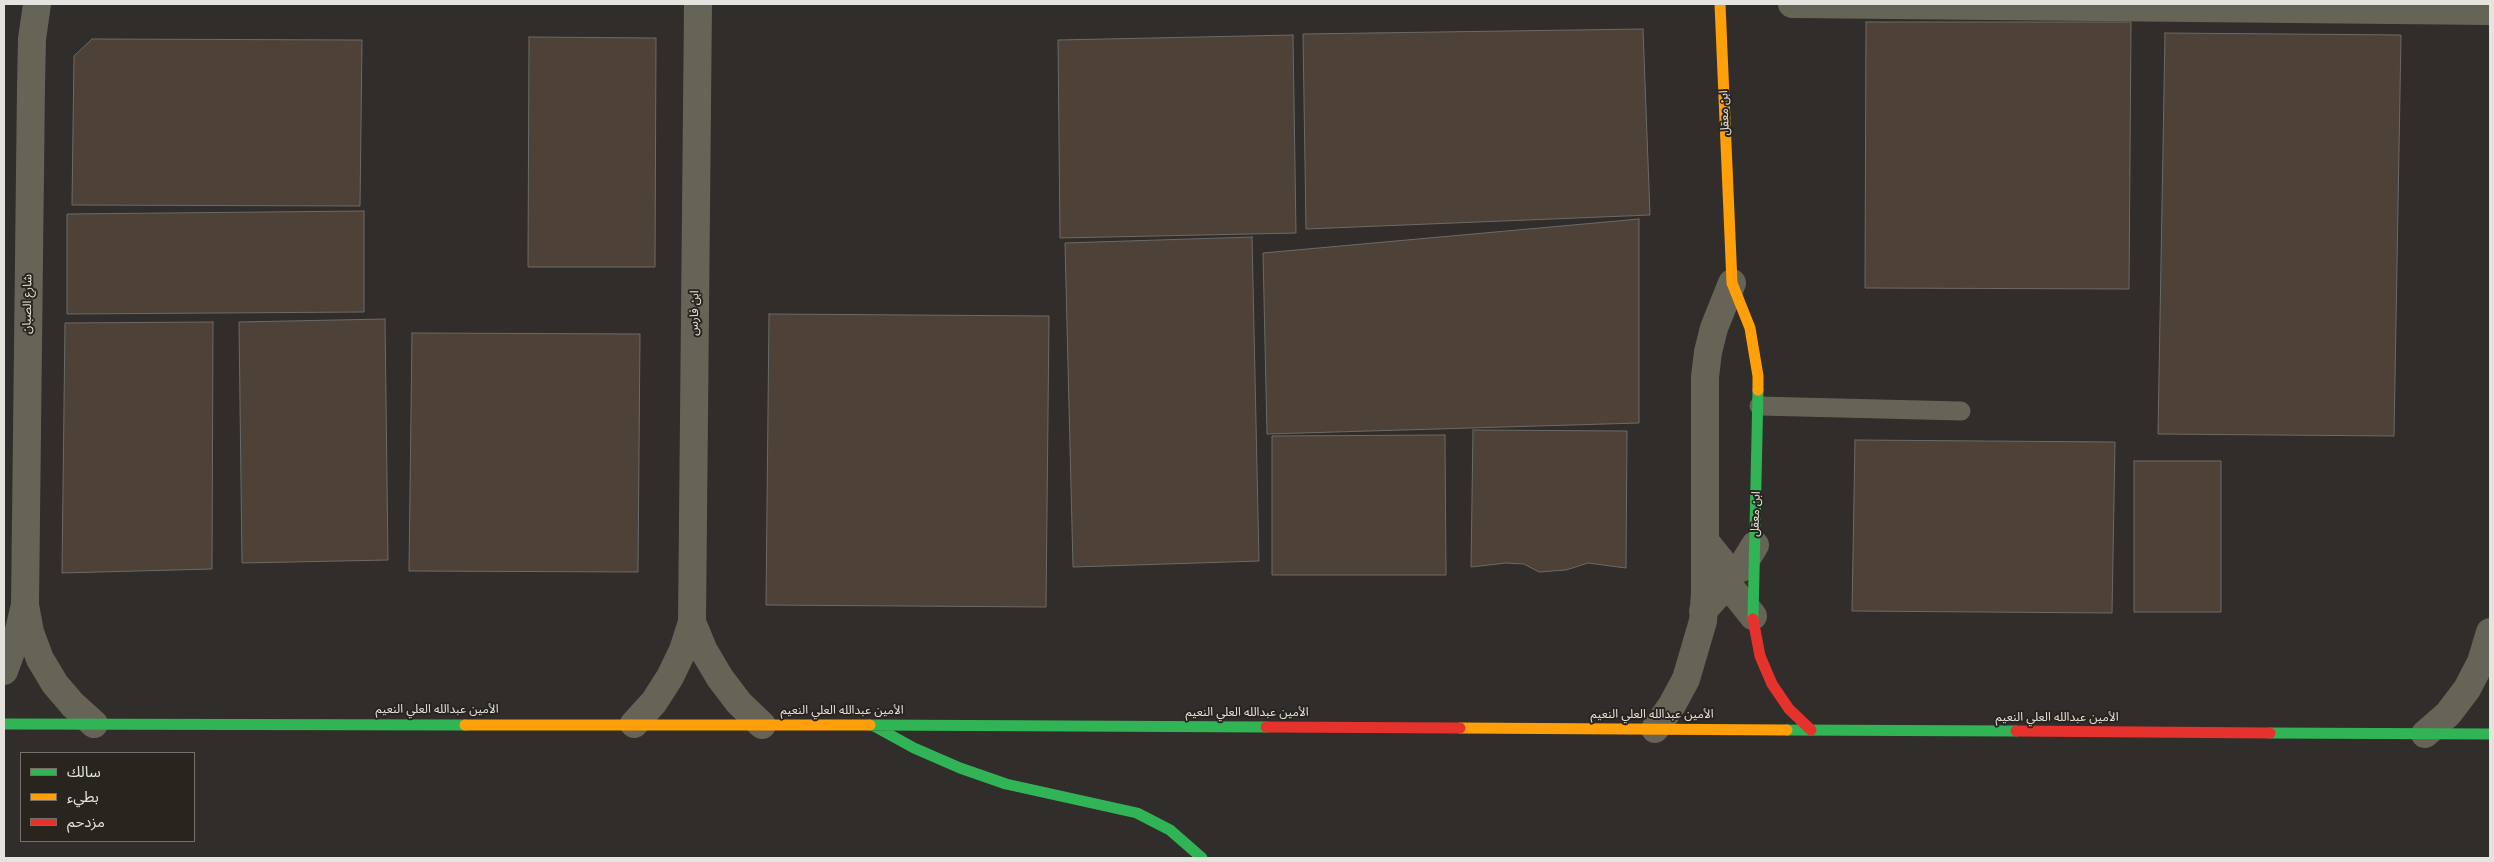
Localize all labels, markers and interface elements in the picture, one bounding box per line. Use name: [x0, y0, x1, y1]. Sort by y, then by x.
street label: ابن معقل: [1717, 90, 1733, 136]
street label: شارع الصبان: [20, 274, 36, 334]
street label: ابن فارس: [687, 290, 703, 336]
street label: ابن معقل: [1748, 491, 1764, 537]
street label: الأمين عبدالله العلي النعيم: [375, 703, 499, 717]
street label: الأمين عبدالله العلي النعيم: [780, 704, 904, 718]
street label: الأمين عبدالله العلي النعيم: [1185, 706, 1309, 720]
street label: الأمين عبدالله العلي النعيم: [1590, 708, 1714, 722]
street label: الأمين عبدالله العلي النعيم: [1995, 711, 2119, 725]
legend: [20, 752, 195, 842]
text: سالك: [67, 761, 101, 782]
text: بطيء: [67, 786, 99, 807]
text: مزدحم: [67, 811, 105, 832]

